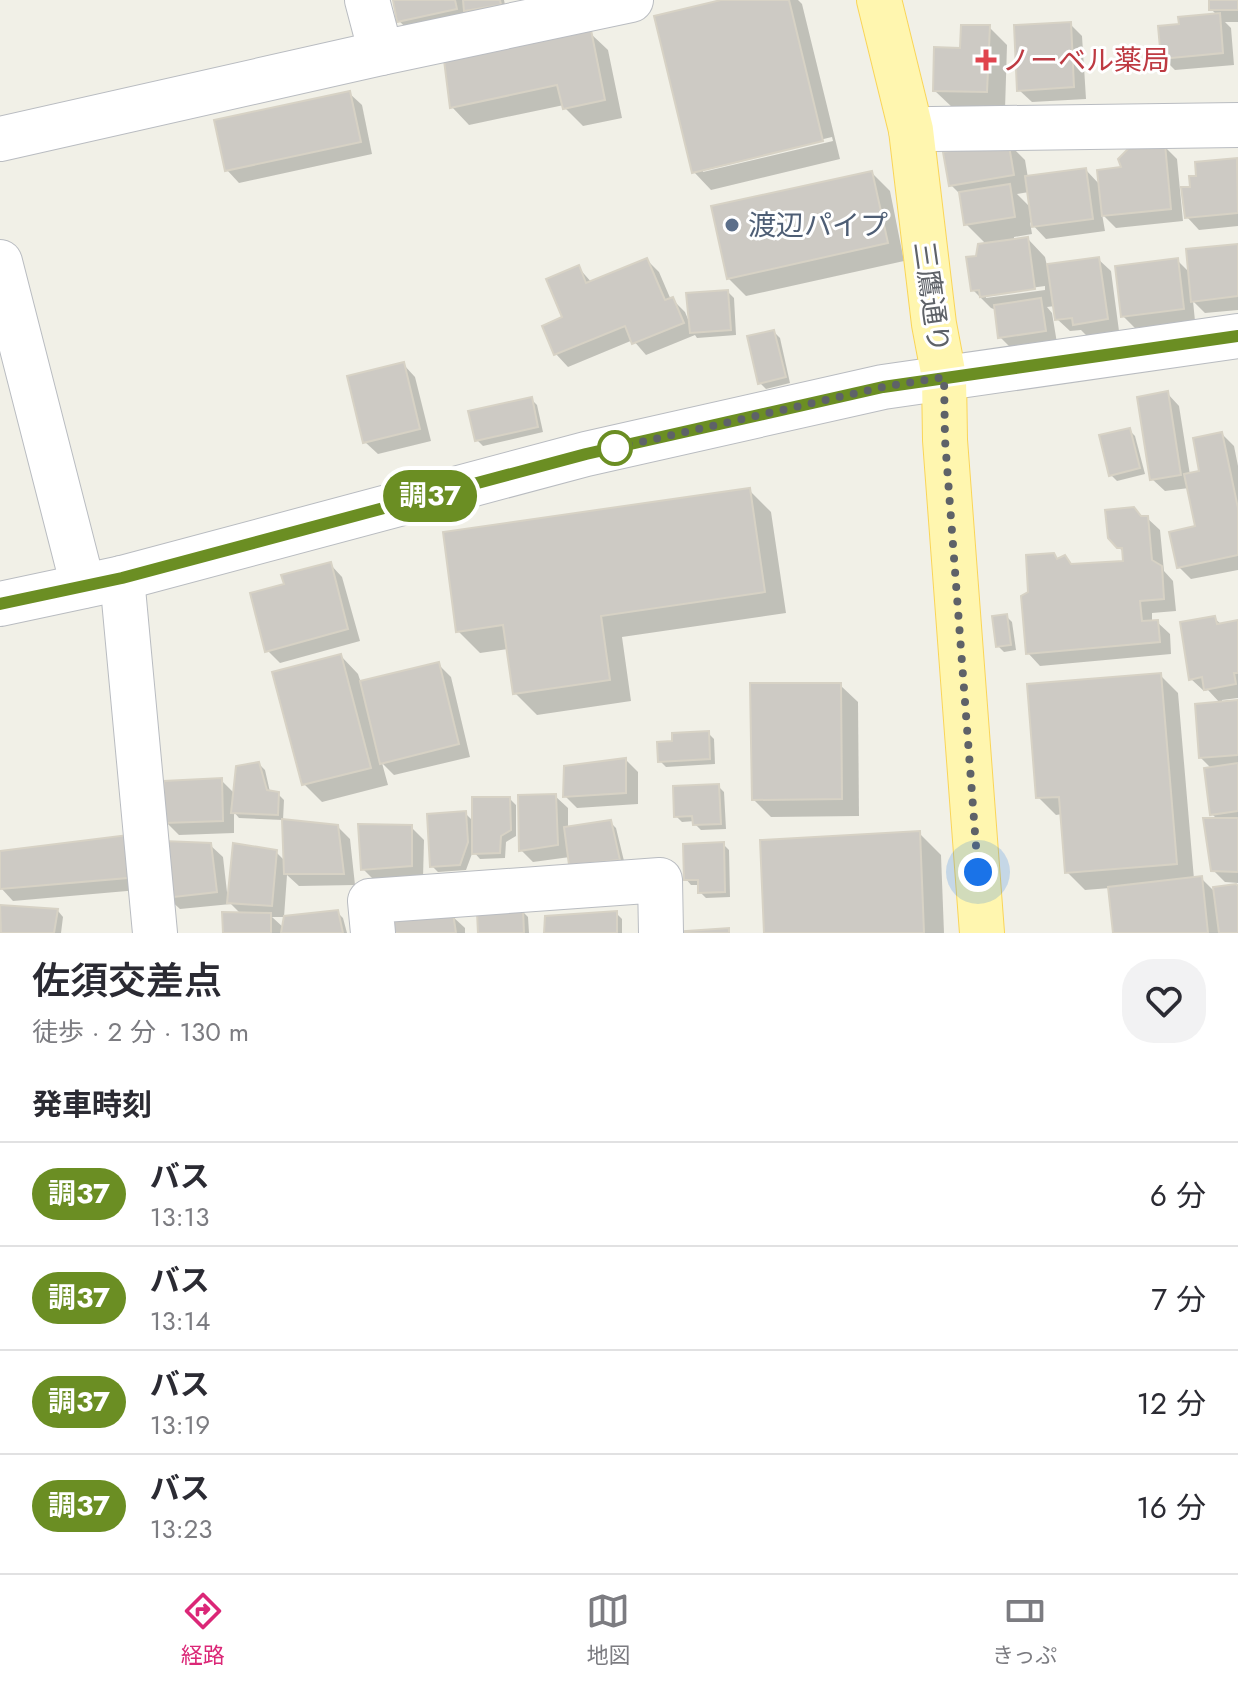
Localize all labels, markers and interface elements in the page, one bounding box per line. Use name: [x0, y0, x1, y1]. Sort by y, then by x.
place label: ノーベル薬局: [1002, 40, 1170, 81]
marker: ノーベル薬局: [977, 51, 995, 69]
place label: 渡辺パイプ: [748, 205, 888, 246]
marker: 渡辺パイプ: [723, 216, 741, 234]
street label: 三鷹通り: [903, 239, 960, 355]
unlabelled marker: [598, 431, 632, 465]
line badge: 調37: [384, 470, 476, 522]
text: 調37: [399, 475, 461, 516]
your location: [958, 852, 998, 892]
text: 佐須交差点: [32, 953, 222, 1008]
button: heart: [1122, 959, 1206, 1043]
text: 徒歩 · 2 分 · 130 m: [32, 1013, 249, 1051]
text: 発車時刻: [32, 1083, 152, 1126]
text: バス: [150, 1155, 210, 1198]
text: 調37: [48, 1173, 110, 1214]
text: 6 分: [1150, 1174, 1206, 1217]
text: 13:13: [150, 1198, 209, 1236]
text: バス: [150, 1259, 210, 1302]
text: 調37: [48, 1277, 110, 1318]
text: 7 分: [1151, 1278, 1206, 1321]
text: 13:14: [150, 1302, 210, 1340]
text: バス: [150, 1363, 210, 1406]
text: 調37: [48, 1381, 110, 1422]
text: 12 分: [1136, 1382, 1206, 1425]
text: 13:19: [150, 1406, 210, 1444]
text: バス: [150, 1467, 210, 1510]
text: 調37: [48, 1485, 110, 1526]
text: 16 分: [1136, 1486, 1206, 1529]
text: 13:23: [150, 1510, 213, 1548]
tab: 経路: [181, 1589, 225, 1671]
tab: 地図: [586, 1589, 630, 1671]
tab: きっぷ: [992, 1589, 1057, 1671]

